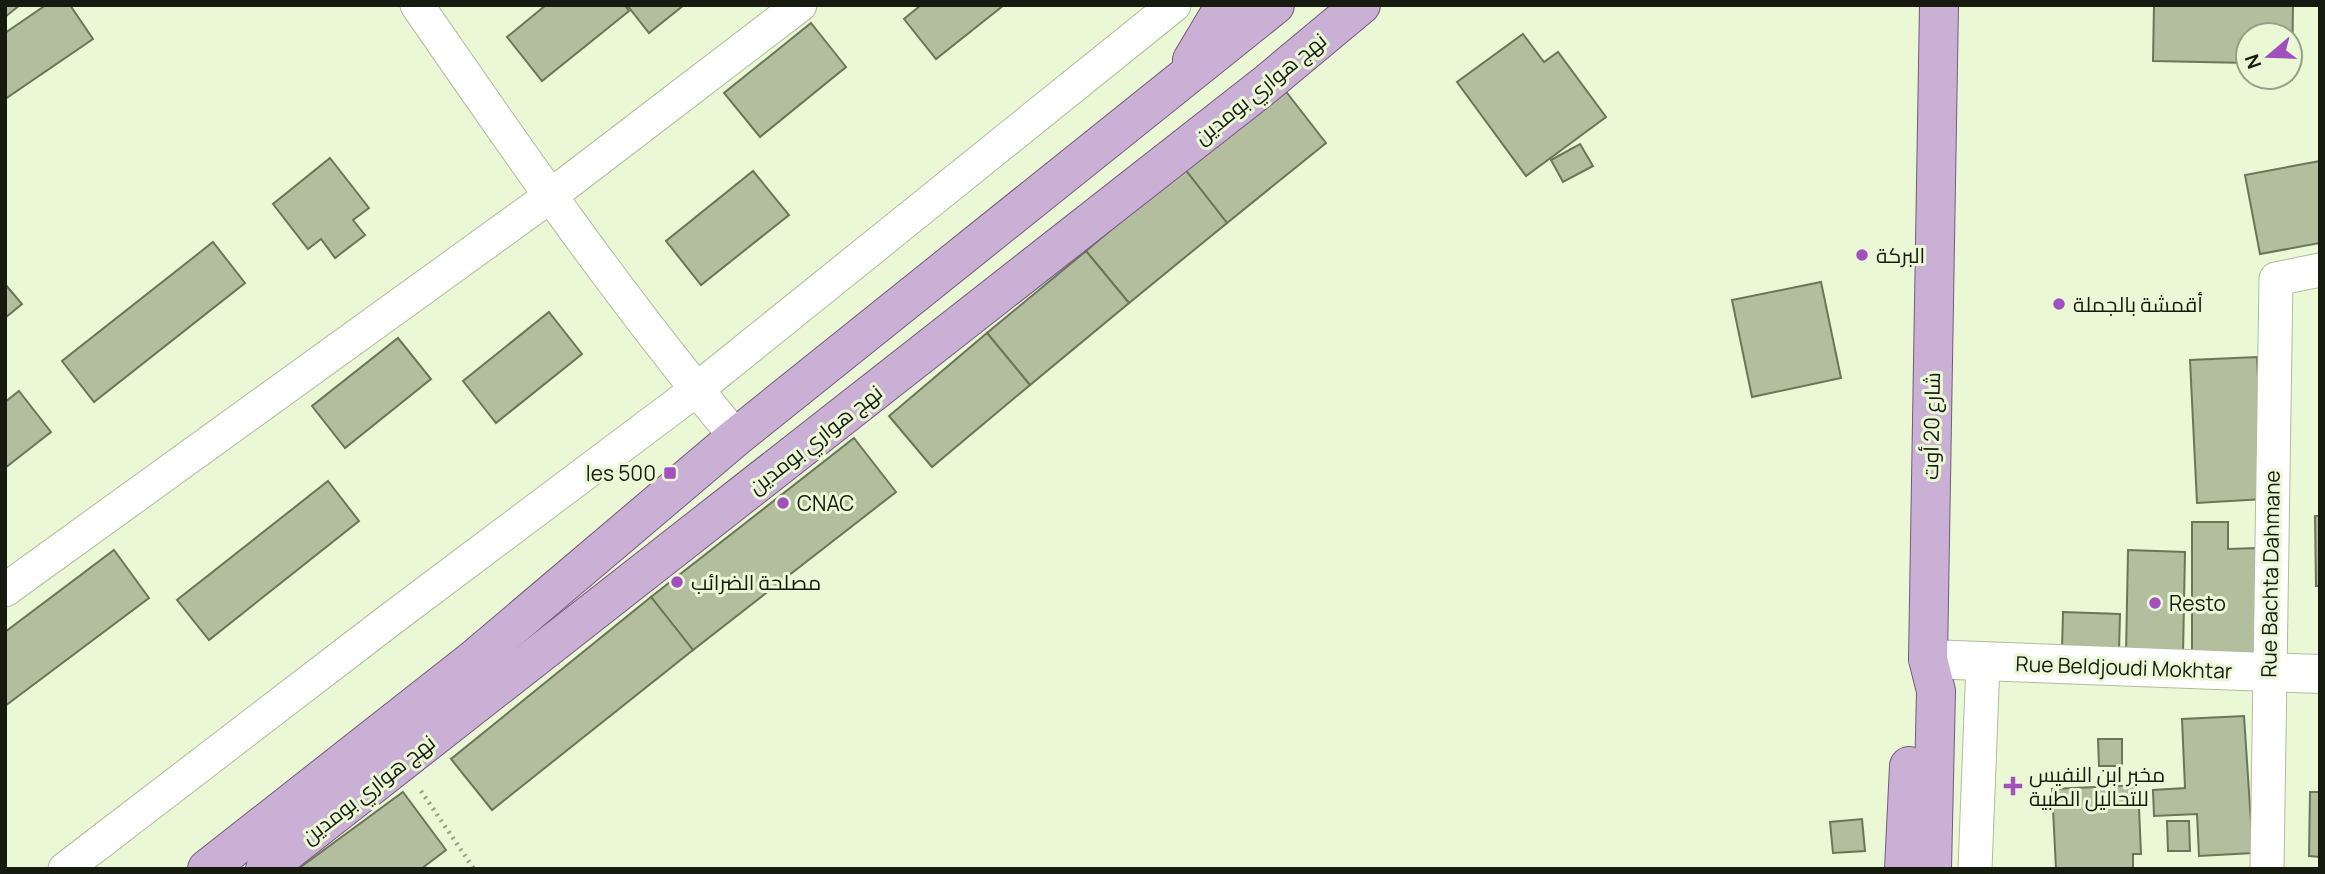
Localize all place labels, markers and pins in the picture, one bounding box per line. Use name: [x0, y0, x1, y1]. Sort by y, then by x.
place label: البركة: [1876, 241, 1925, 269]
marker: البركة: [1854, 247, 1870, 263]
place label: أقمشة بالجملة: [2073, 290, 2203, 318]
marker: أقمشة بالجملة: [2051, 296, 2067, 312]
place label: les 500: [586, 459, 656, 487]
marker: les 500: [662, 465, 678, 481]
place label: CNAC: [797, 489, 854, 517]
marker: CNAC: [775, 495, 791, 511]
place label: مصلحة الضرائب: [691, 568, 821, 596]
marker: مصلحة الضرائب: [669, 574, 685, 590]
place label: Resto: [2169, 589, 2226, 617]
marker: Resto: [2147, 595, 2163, 611]
place label: مخبر ابن النفيس للتحاليل الطبية: [2029, 760, 2165, 812]
marker: مخبر ابن النفيس للتحاليل الطبية: [2003, 776, 2023, 796]

